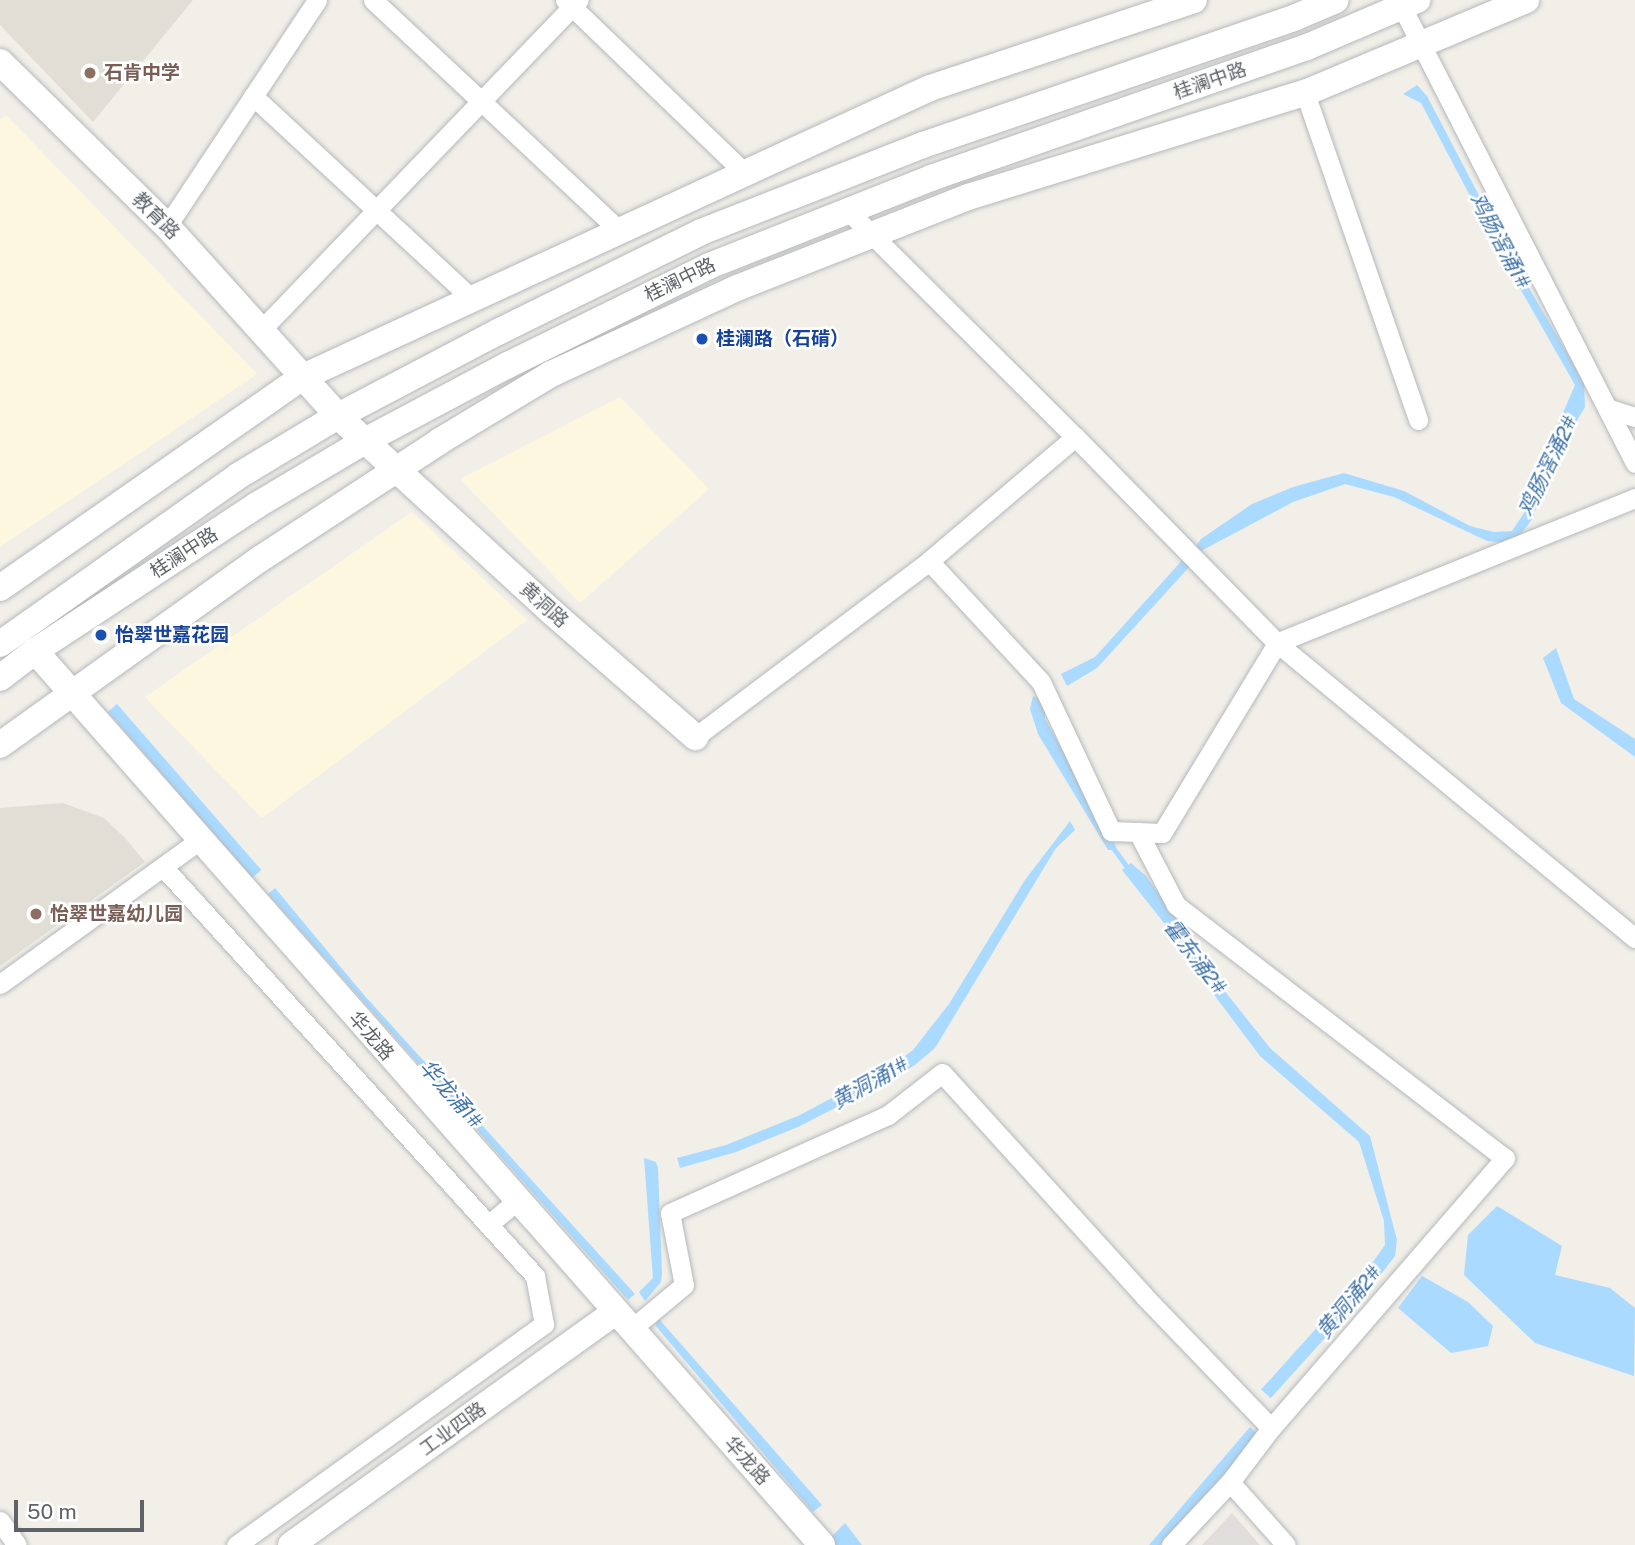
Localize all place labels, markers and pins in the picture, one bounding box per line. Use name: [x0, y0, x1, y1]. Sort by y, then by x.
place label: 石肯中学: [104, 62, 180, 84]
marker: 石肯中学: [82, 65, 98, 81]
place label: 桂澜路（石𬒔）: [716, 328, 849, 350]
marker: 桂澜路（石𬒔）: [694, 331, 710, 347]
place label: 怡翠世嘉花园: [115, 624, 229, 646]
marker: 怡翠世嘉花园: [93, 627, 109, 643]
place label: 怡翠世嘉幼儿园: [50, 903, 183, 925]
marker: 怡翠世嘉幼儿园: [28, 906, 44, 922]

